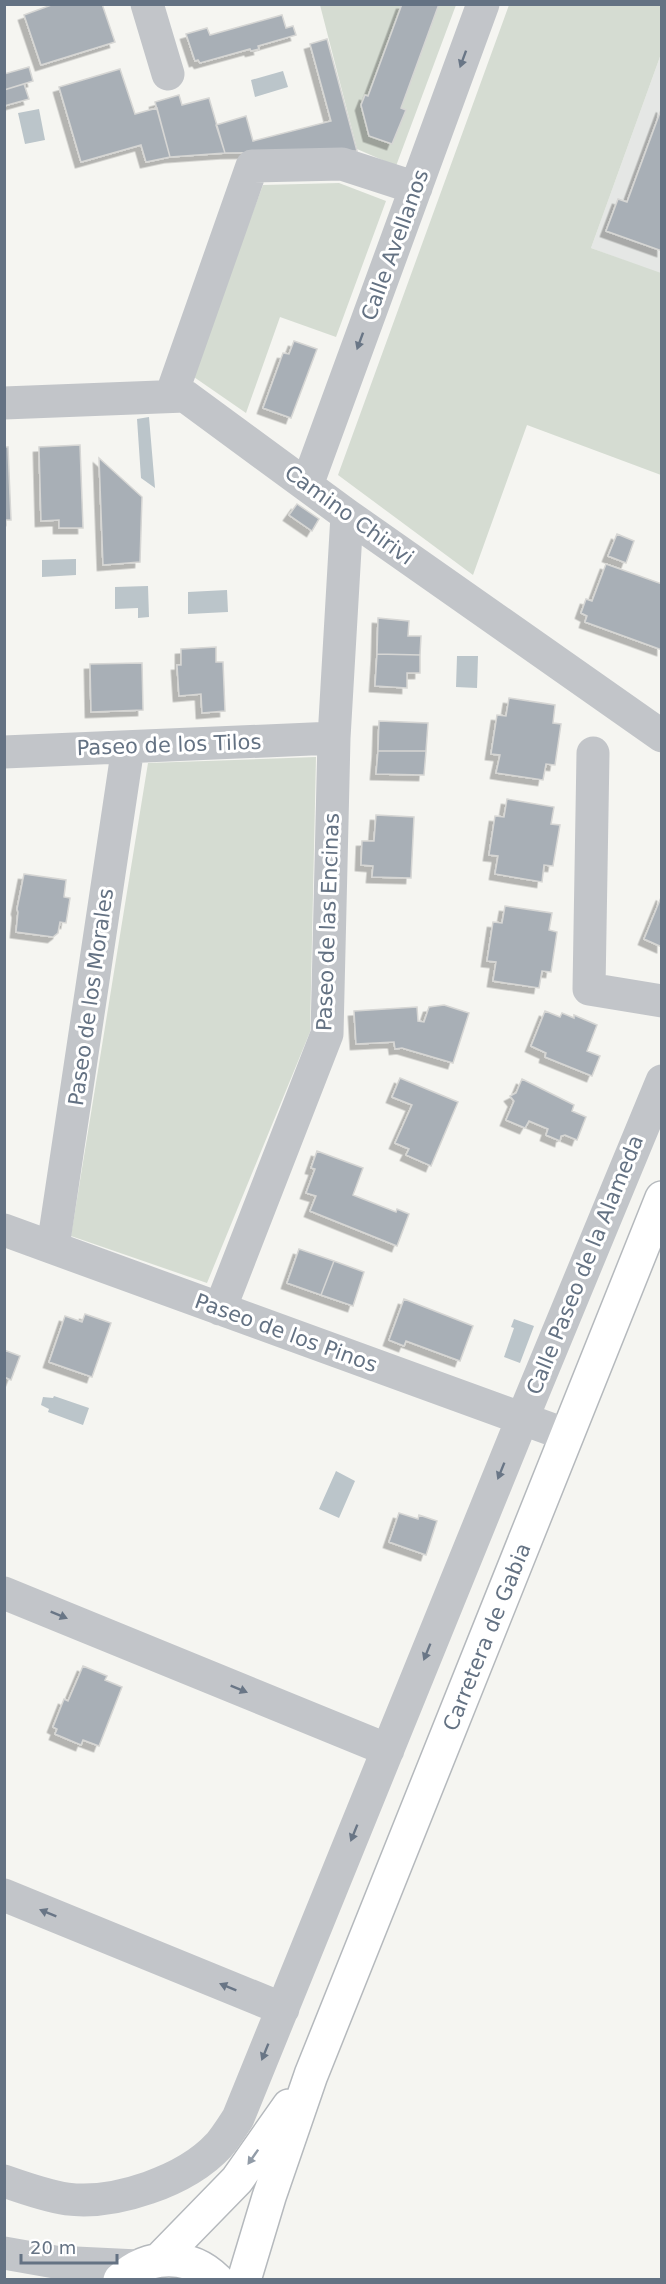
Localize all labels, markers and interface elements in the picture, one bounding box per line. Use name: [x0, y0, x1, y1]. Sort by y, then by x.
one-way arrow: [457, 51, 467, 69]
street label: Calle Avellanos: [357, 166, 433, 324]
one-way arrow: [355, 333, 365, 351]
street label: Camino Chirivi: [280, 460, 418, 570]
street label: Paseo de los Tilos: [76, 730, 262, 760]
street label: Paseo de las Encinas: [312, 812, 344, 1032]
street label: Paseo de los Morales: [64, 887, 118, 1107]
street label: Calle Paseo de la Alameda: [522, 1132, 648, 1398]
street label: Paseo de los Pinos: [192, 1289, 380, 1377]
one-way arrow: [496, 1462, 505, 1480]
street label: Carretera de Gabia: [438, 1540, 536, 1734]
one-way arrow: [50, 1611, 68, 1621]
one-way arrow: [422, 1643, 431, 1661]
one-way arrow: [231, 1684, 249, 1694]
one-way arrow: [349, 1824, 359, 1842]
one-way arrow: [39, 1908, 57, 1917]
one-way arrow: [219, 1982, 237, 1992]
one-way arrow: [260, 2043, 269, 2061]
one-way arrow: [247, 2149, 259, 2165]
scale bar: [21, 2227, 117, 2265]
text: 20 m: [30, 2237, 76, 2258]

